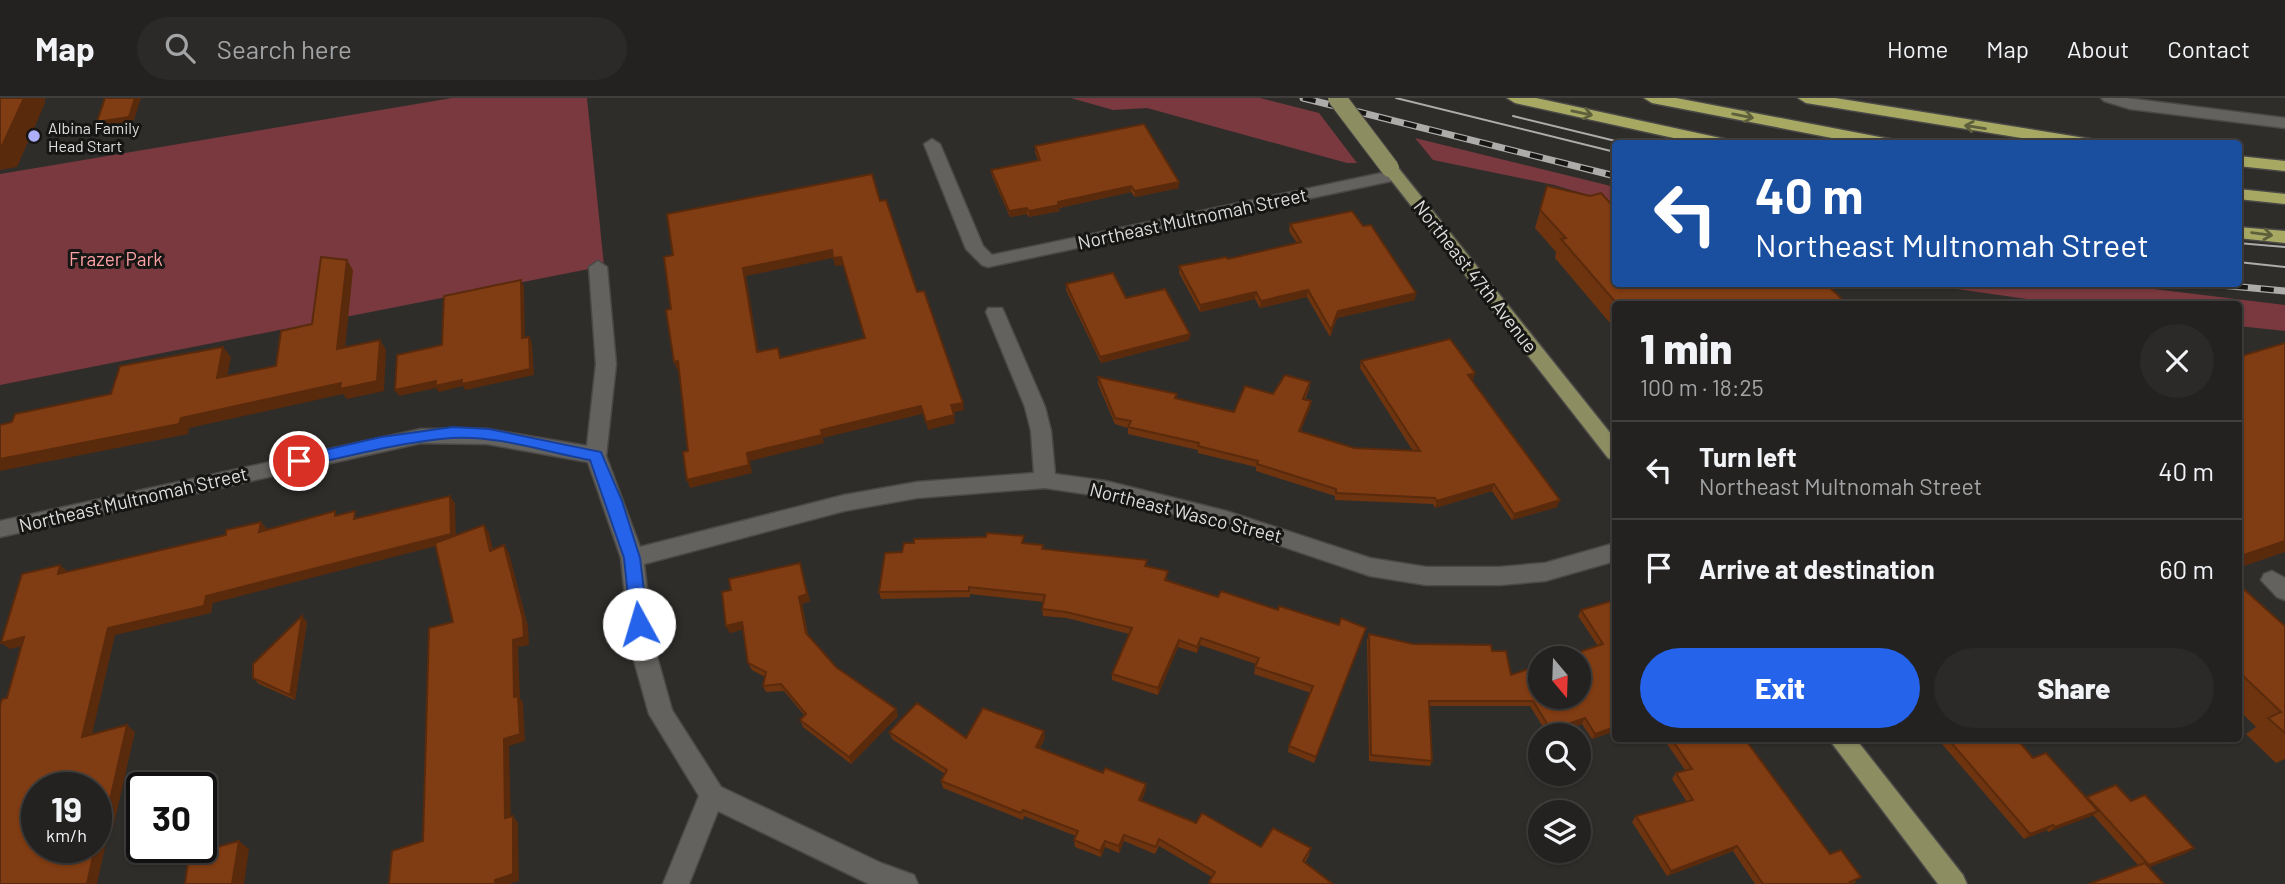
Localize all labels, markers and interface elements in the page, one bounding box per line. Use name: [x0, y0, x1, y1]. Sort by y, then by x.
search box: [137, 17, 627, 80]
text: Map: [35, 28, 95, 68]
icon: search: [161, 29, 199, 67]
text: Search here: [217, 33, 352, 64]
text: Home: [1887, 34, 1948, 63]
text: Map: [1986, 34, 2029, 63]
text: About: [2067, 34, 2129, 63]
text: Contact: [2167, 34, 2250, 63]
one-way arrow: [1570, 106, 1593, 120]
one-way arrow: [1731, 110, 1754, 123]
place label: Albina Family Head Start: [48, 118, 140, 155]
one-way arrow: [1964, 120, 1987, 133]
marker: Albina Family Head Start: [26, 128, 42, 144]
text: 40 m: [1755, 165, 1863, 224]
icon: left: [1640, 168, 1731, 259]
street label: Northeast Multnomah Street: [1075, 182, 1309, 254]
street label: Northeast 47th Avenue: [1409, 195, 1543, 357]
text: Northeast Multnomah Street: [1755, 225, 2149, 263]
one-way arrow: [2250, 228, 2272, 241]
park label: Frazer Park: [69, 247, 163, 270]
text: 1 min: [1640, 322, 1732, 372]
button: close: [2140, 324, 2214, 398]
text: 100 m · 18:25: [1640, 373, 1764, 401]
pin: [269, 431, 329, 491]
text: Turn left: [1699, 441, 1797, 472]
icon: arrive: [280, 442, 318, 480]
icon: left: [1640, 451, 1678, 489]
text: 40 m: [2158, 455, 2214, 486]
street label: Northeast Multnomah Street: [16, 461, 250, 537]
text: Northeast Multnomah Street: [1699, 472, 1982, 500]
street label: Northeast Wasco Street: [1087, 477, 1285, 547]
icon: arrive: [1640, 549, 1678, 587]
text: Arrive at destination: [1699, 553, 1935, 584]
text: 60 m: [2159, 553, 2214, 584]
position arrow: [602, 587, 676, 661]
north arrow: [1528, 646, 1591, 709]
map controls: [1528, 646, 1591, 863]
button: Exit: [1640, 648, 1920, 728]
button: Share: [1934, 648, 2214, 728]
button: search: [1528, 723, 1591, 786]
speed limit sign: 30: [126, 772, 217, 863]
text: 19: [51, 787, 82, 829]
button: layers: [1528, 800, 1591, 863]
text: km/h: [46, 824, 87, 846]

